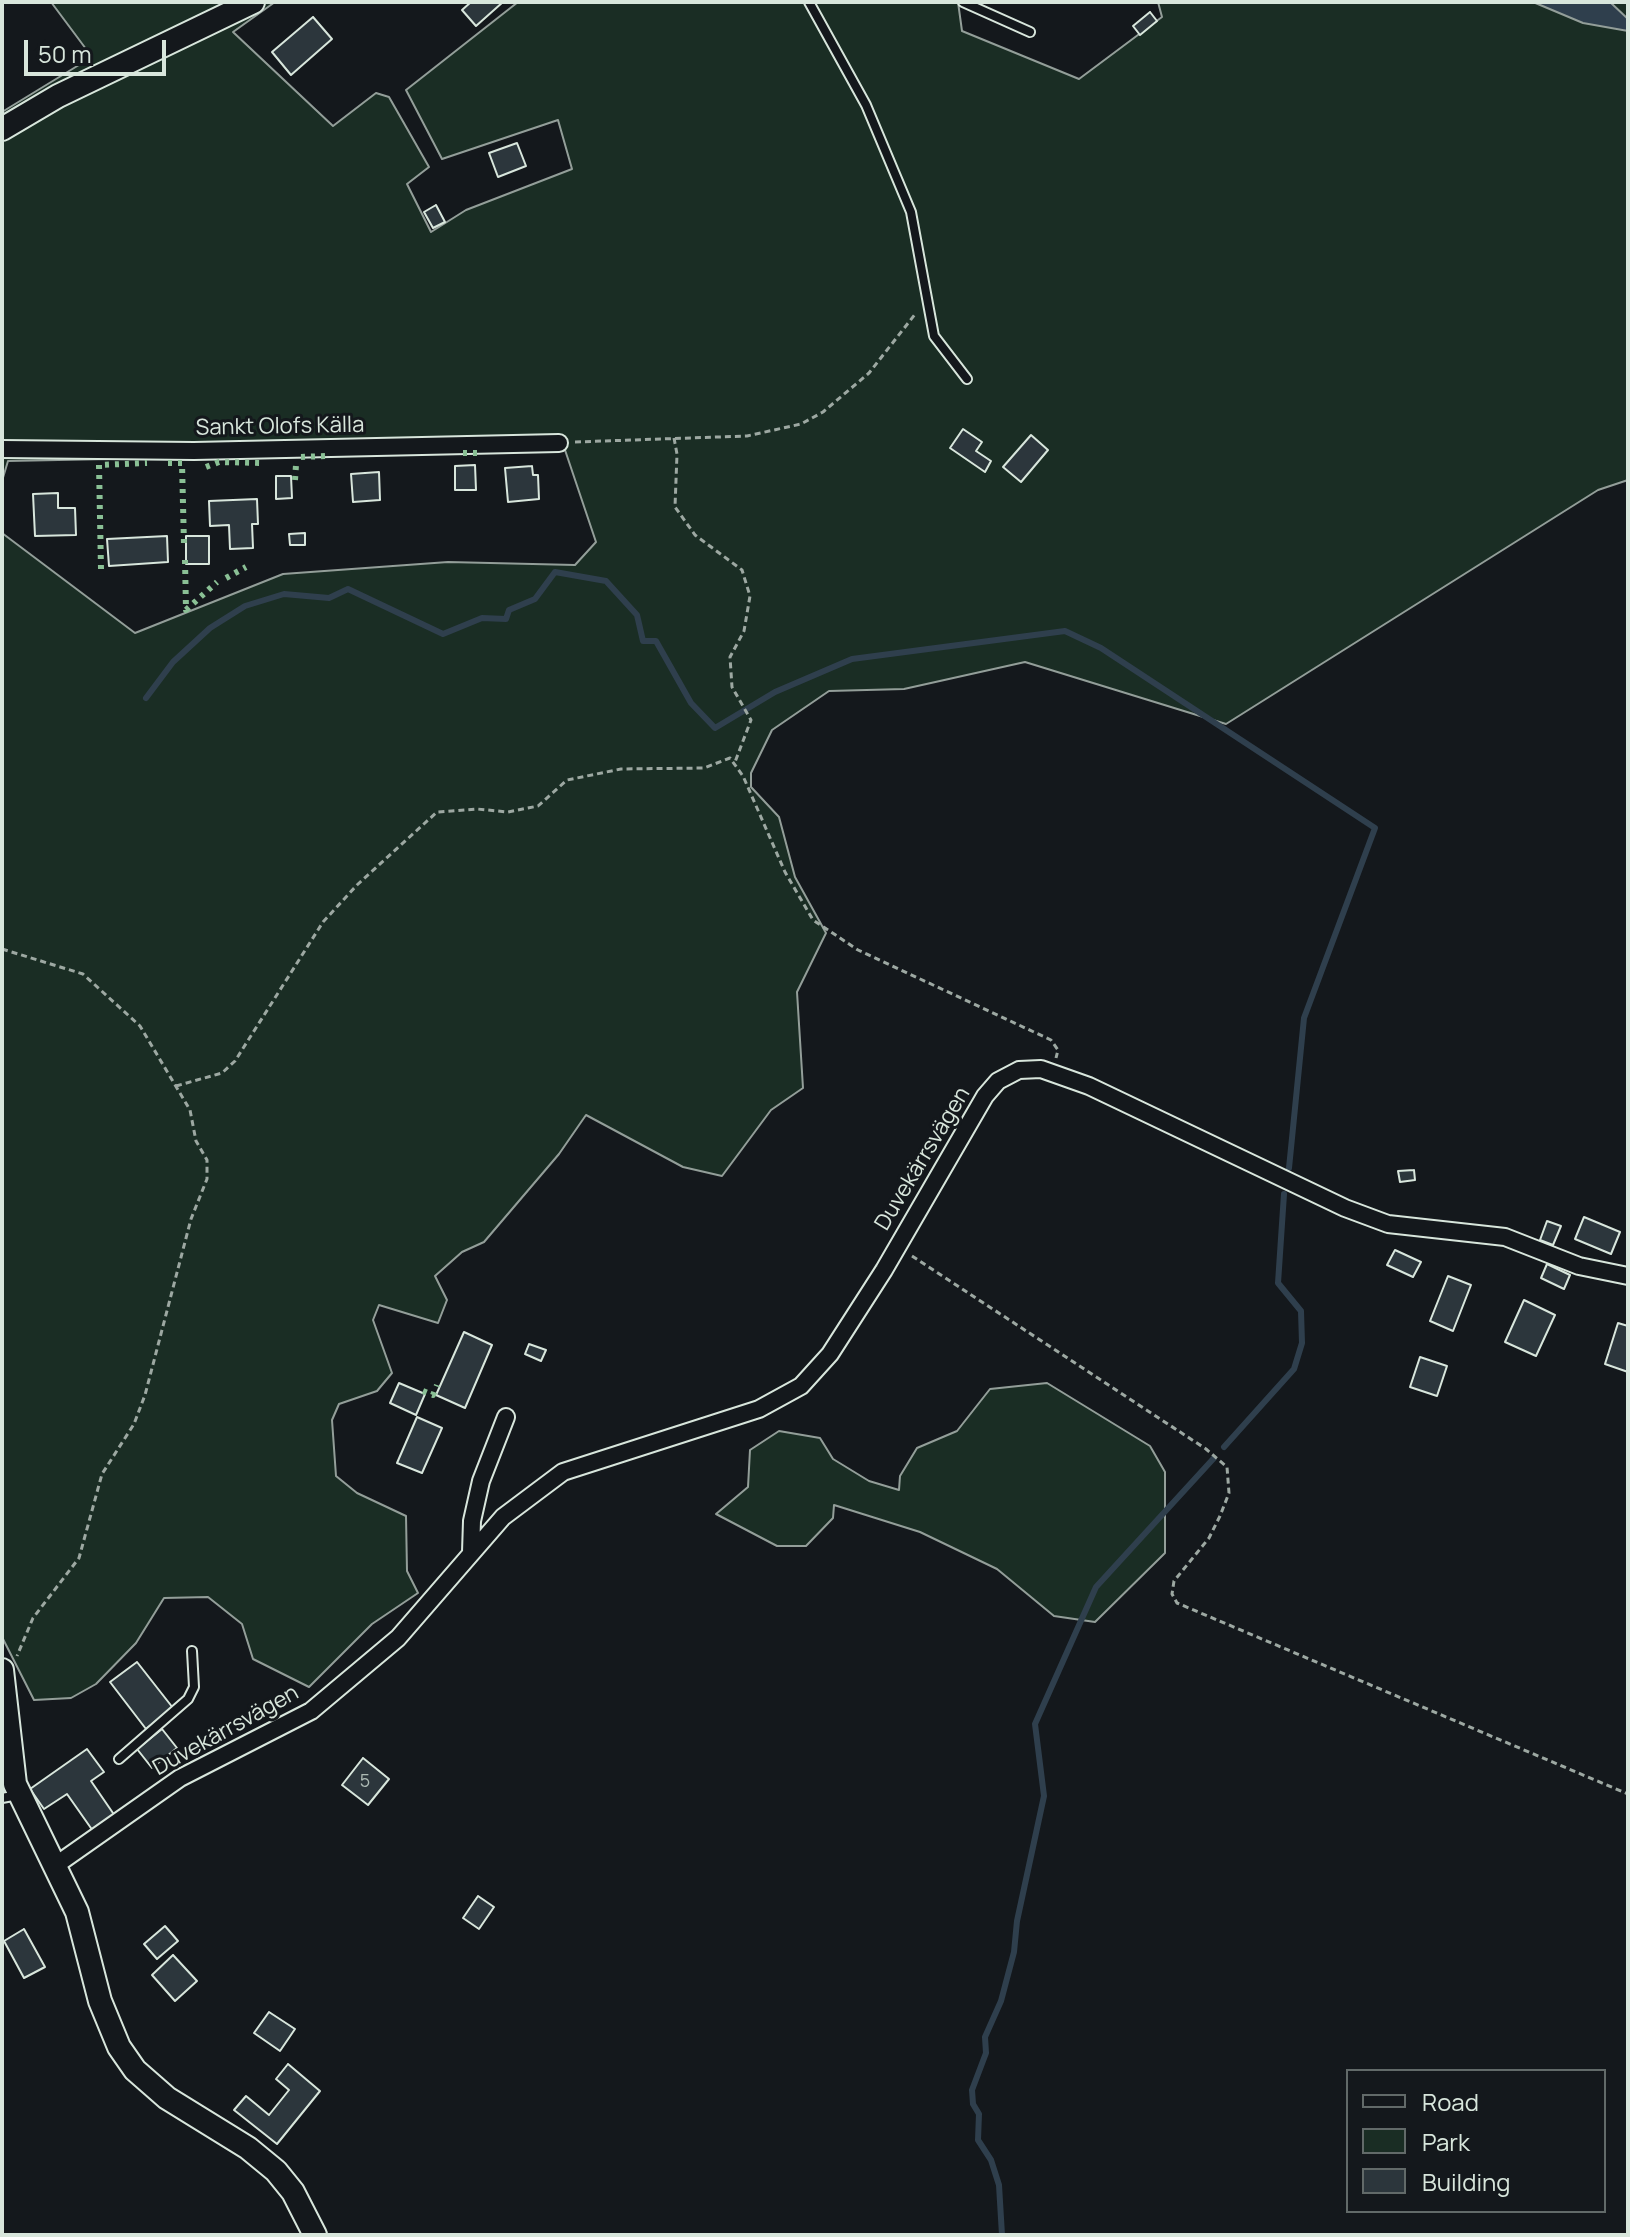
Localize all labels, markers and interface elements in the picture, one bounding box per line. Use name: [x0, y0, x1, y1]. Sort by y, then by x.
scale bar: [28, 24, 170, 74]
text: 50 m: [38, 37, 92, 70]
street label: Sankt Olofs Källa: [196, 412, 364, 442]
street label: Duvekärrsvägen: [870, 1083, 976, 1235]
street label: Duvekärrsvägen: [149, 1680, 303, 1782]
house number: 5: [360, 1771, 370, 1793]
legend: [1346, 2069, 1606, 2213]
text: Road: [1422, 2085, 1479, 2118]
text: Park: [1422, 2125, 1470, 2158]
text: Building: [1422, 2165, 1510, 2198]

